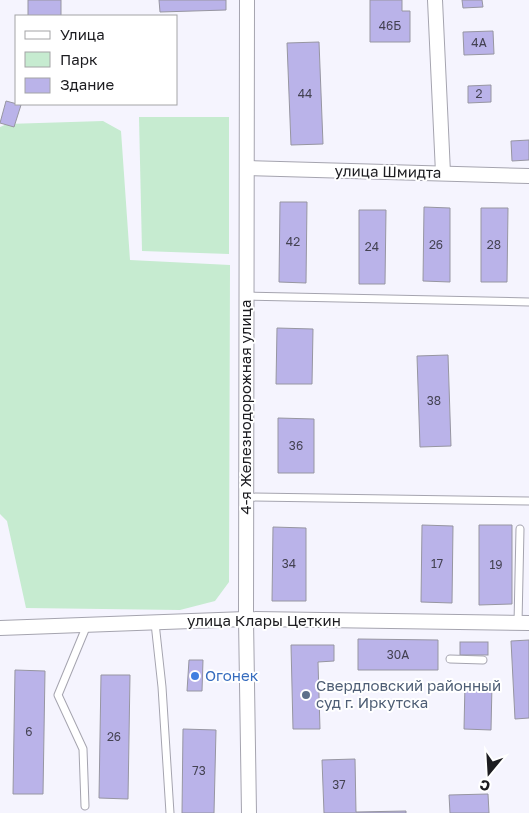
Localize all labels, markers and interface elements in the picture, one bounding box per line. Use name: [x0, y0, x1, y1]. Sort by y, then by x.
legend: [15, 15, 178, 105]
house number: 46Б: [379, 18, 401, 33]
text: Улица: [60, 25, 105, 43]
house number: 4А: [471, 35, 487, 50]
text: Парк: [60, 50, 98, 68]
text: Здание: [60, 75, 114, 93]
house number: 44: [298, 86, 312, 101]
house number: 2: [476, 86, 483, 101]
street label: улица Шмидта: [335, 161, 441, 181]
house number: 42: [286, 234, 300, 249]
house number: 26: [429, 237, 443, 252]
house number: 28: [487, 237, 501, 252]
house number: 24: [365, 239, 379, 254]
street label: 4-я Железнодорожная улица: [236, 299, 254, 515]
house number: 38: [427, 393, 441, 408]
house number: 36: [289, 438, 303, 453]
house number: 34: [282, 556, 296, 571]
house number: 17: [431, 556, 443, 571]
house number: 19: [489, 557, 503, 572]
street label: улица Клары Цеткин: [187, 611, 341, 629]
house number: 30А: [387, 647, 409, 662]
place label: Огонек: [205, 666, 259, 684]
marker: Огонек: [189, 670, 201, 682]
place label: Свердловский районный суд г. Иркутска: [316, 676, 501, 711]
marker: Свердловский районный суд г. Иркутска: [300, 689, 312, 701]
house number: 6: [25, 724, 33, 739]
house number: 26: [107, 729, 121, 744]
north arrow: [464, 748, 514, 798]
house number: 73: [192, 763, 206, 778]
text: С: [477, 776, 492, 795]
house number: 37: [332, 777, 346, 792]

